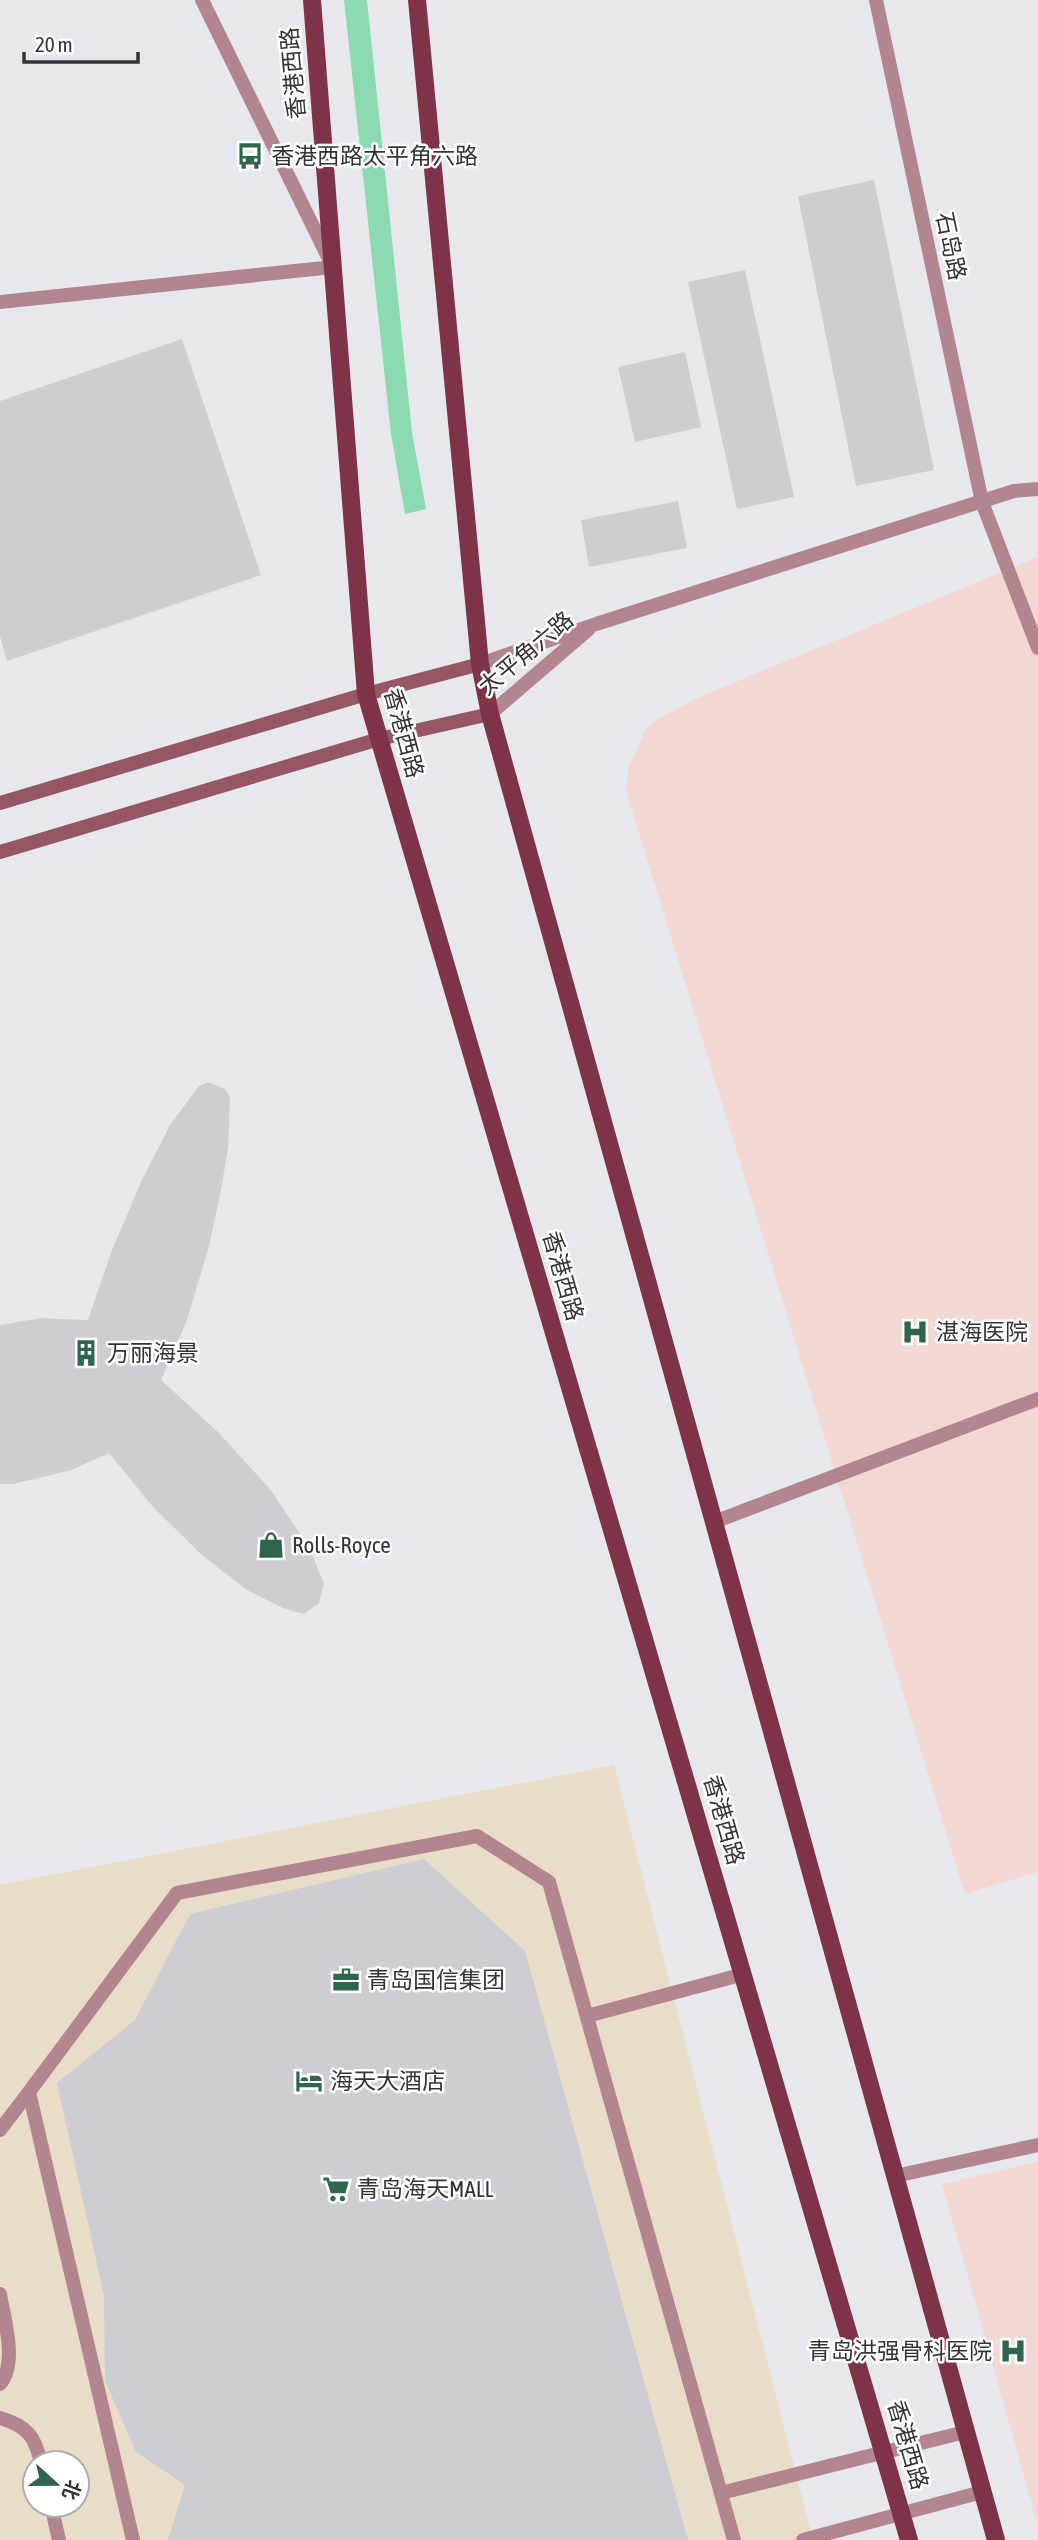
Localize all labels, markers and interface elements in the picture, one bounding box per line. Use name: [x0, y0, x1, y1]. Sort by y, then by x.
scale bar: [24, 21, 138, 65]
street label: 香港西路: [276, 26, 310, 120]
text: 20 m: [35, 32, 73, 56]
bus stop icon: 香港西路太平角六路: [235, 141, 265, 171]
place label: 香港西路太平角六路: [271, 143, 478, 169]
street label: 石岛路: [931, 210, 971, 282]
street label: 太平角六路: [474, 606, 578, 700]
street label: 香港西路: [380, 685, 428, 781]
street label: 香港西路: [538, 1228, 588, 1324]
hospital icon: 湛海医院: [900, 1317, 930, 1347]
place label: 湛海医院: [936, 1319, 1028, 1345]
building icon: 万丽海景: [71, 1338, 101, 1368]
place label: 万丽海景: [107, 1340, 199, 1366]
shop icon: Rolls-Royce: [256, 1530, 286, 1560]
place label: Rolls-Royce: [292, 1532, 391, 1558]
street label: 香港西路: [699, 1772, 749, 1868]
office icon: 青岛国信集团: [331, 1965, 361, 1995]
place label: 青岛国信集团: [367, 1967, 505, 1993]
hotel icon: 海天大酒店: [294, 2066, 324, 2096]
place label: 海天大酒店: [330, 2068, 445, 2094]
supermarket icon: 青岛海天MALL: [321, 2174, 351, 2204]
place label: 青岛海天MALL: [357, 2176, 494, 2202]
hospital icon: 青岛洪强骨科医院: [998, 2336, 1028, 2366]
place label: 青岛洪强骨科医院: [808, 2338, 992, 2364]
street label: 香港西路: [883, 2397, 933, 2493]
north arrow: [21, 2449, 91, 2519]
text: 北: [58, 2477, 86, 2503]

